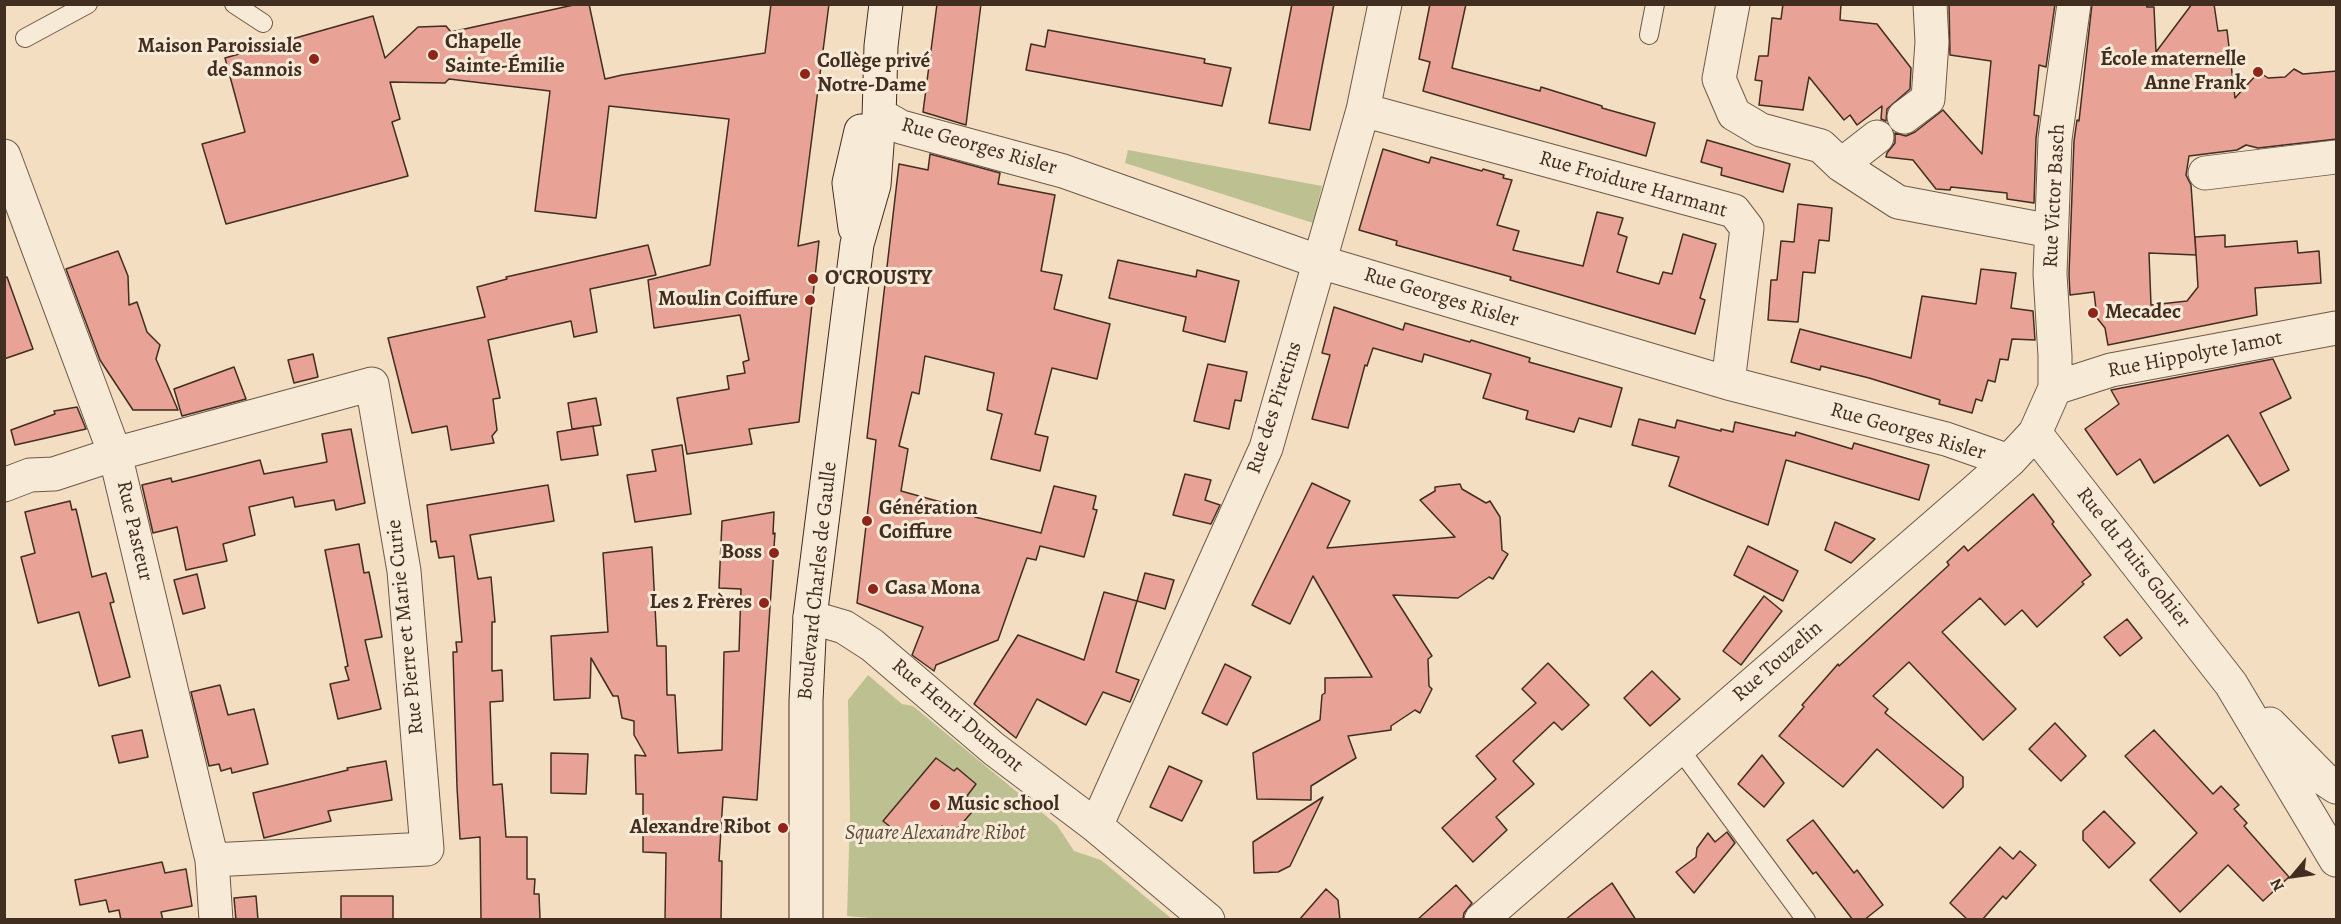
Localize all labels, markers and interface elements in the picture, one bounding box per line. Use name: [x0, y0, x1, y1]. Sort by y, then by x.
place label: Chapelle Sainte-Émilie: [445, 30, 565, 80]
place label: Maison Paroissiale de Sannois: [138, 34, 302, 84]
place label: École maternelle Anne Frank: [2100, 47, 2246, 97]
marker: Chapelle Sainte-Émilie: [426, 48, 440, 62]
place label: Collège privé Notre-Dame: [817, 49, 930, 99]
marker: Maison Paroissiale de Sannois: [307, 52, 321, 66]
marker: École maternelle Anne Frank: [2251, 65, 2265, 79]
marker: Collège privé Notre-Dame: [798, 67, 812, 81]
street label: Rue Georges Risler: [898, 113, 1060, 181]
street label: Rue Victor Basch: [2039, 123, 2071, 269]
street label: Rue Froidure Harmant: [1536, 146, 1730, 224]
street label: Rue Georges Risler: [1360, 262, 1522, 334]
place label: O'CROUSTY: [825, 266, 932, 292]
marker: O'CROUSTY: [806, 272, 820, 286]
place label: Moulin Coiffure: [658, 287, 798, 313]
marker: Moulin Coiffure: [803, 293, 817, 307]
place label: Mecadec: [2105, 300, 2181, 326]
marker: Mecadec: [2086, 306, 2100, 320]
street label: Rue Hippolyte Jamot: [2106, 326, 2284, 384]
street label: Rue des Piretins: [1242, 339, 1308, 477]
street label: Rue Georges Risler: [1827, 398, 1989, 466]
street label: Boulevard Charles de Gaulle: [793, 461, 843, 701]
street label: Rue Pasteur: [110, 478, 158, 584]
street label: Rue du Puits Gohier: [2070, 483, 2196, 633]
place label: Génération Coiffure: [879, 496, 978, 546]
marker: Génération Coiffure: [860, 514, 874, 528]
street label: Rue Pierre et Marie Curie: [382, 518, 430, 736]
place label: Boss: [721, 540, 762, 566]
marker: Boss: [767, 546, 781, 560]
place label: Casa Mona: [885, 576, 981, 602]
marker: Casa Mona: [866, 582, 880, 596]
place label: Les 2 Frères: [650, 590, 752, 616]
marker: Les 2 Frères: [757, 596, 771, 610]
street label: Rue Touzelin: [1728, 616, 1828, 708]
street label: Rue Henri Dumont: [886, 654, 1028, 778]
place label: Music school: [947, 792, 1059, 818]
marker: Music school: [928, 798, 942, 812]
place label: Alexandre Ribot: [630, 815, 771, 841]
marker: Alexandre Ribot: [776, 821, 790, 835]
park label: Square Alexandre Ribot: [845, 821, 1025, 847]
north arrow: [2263, 846, 2323, 906]
text: N: [2265, 874, 2290, 895]

